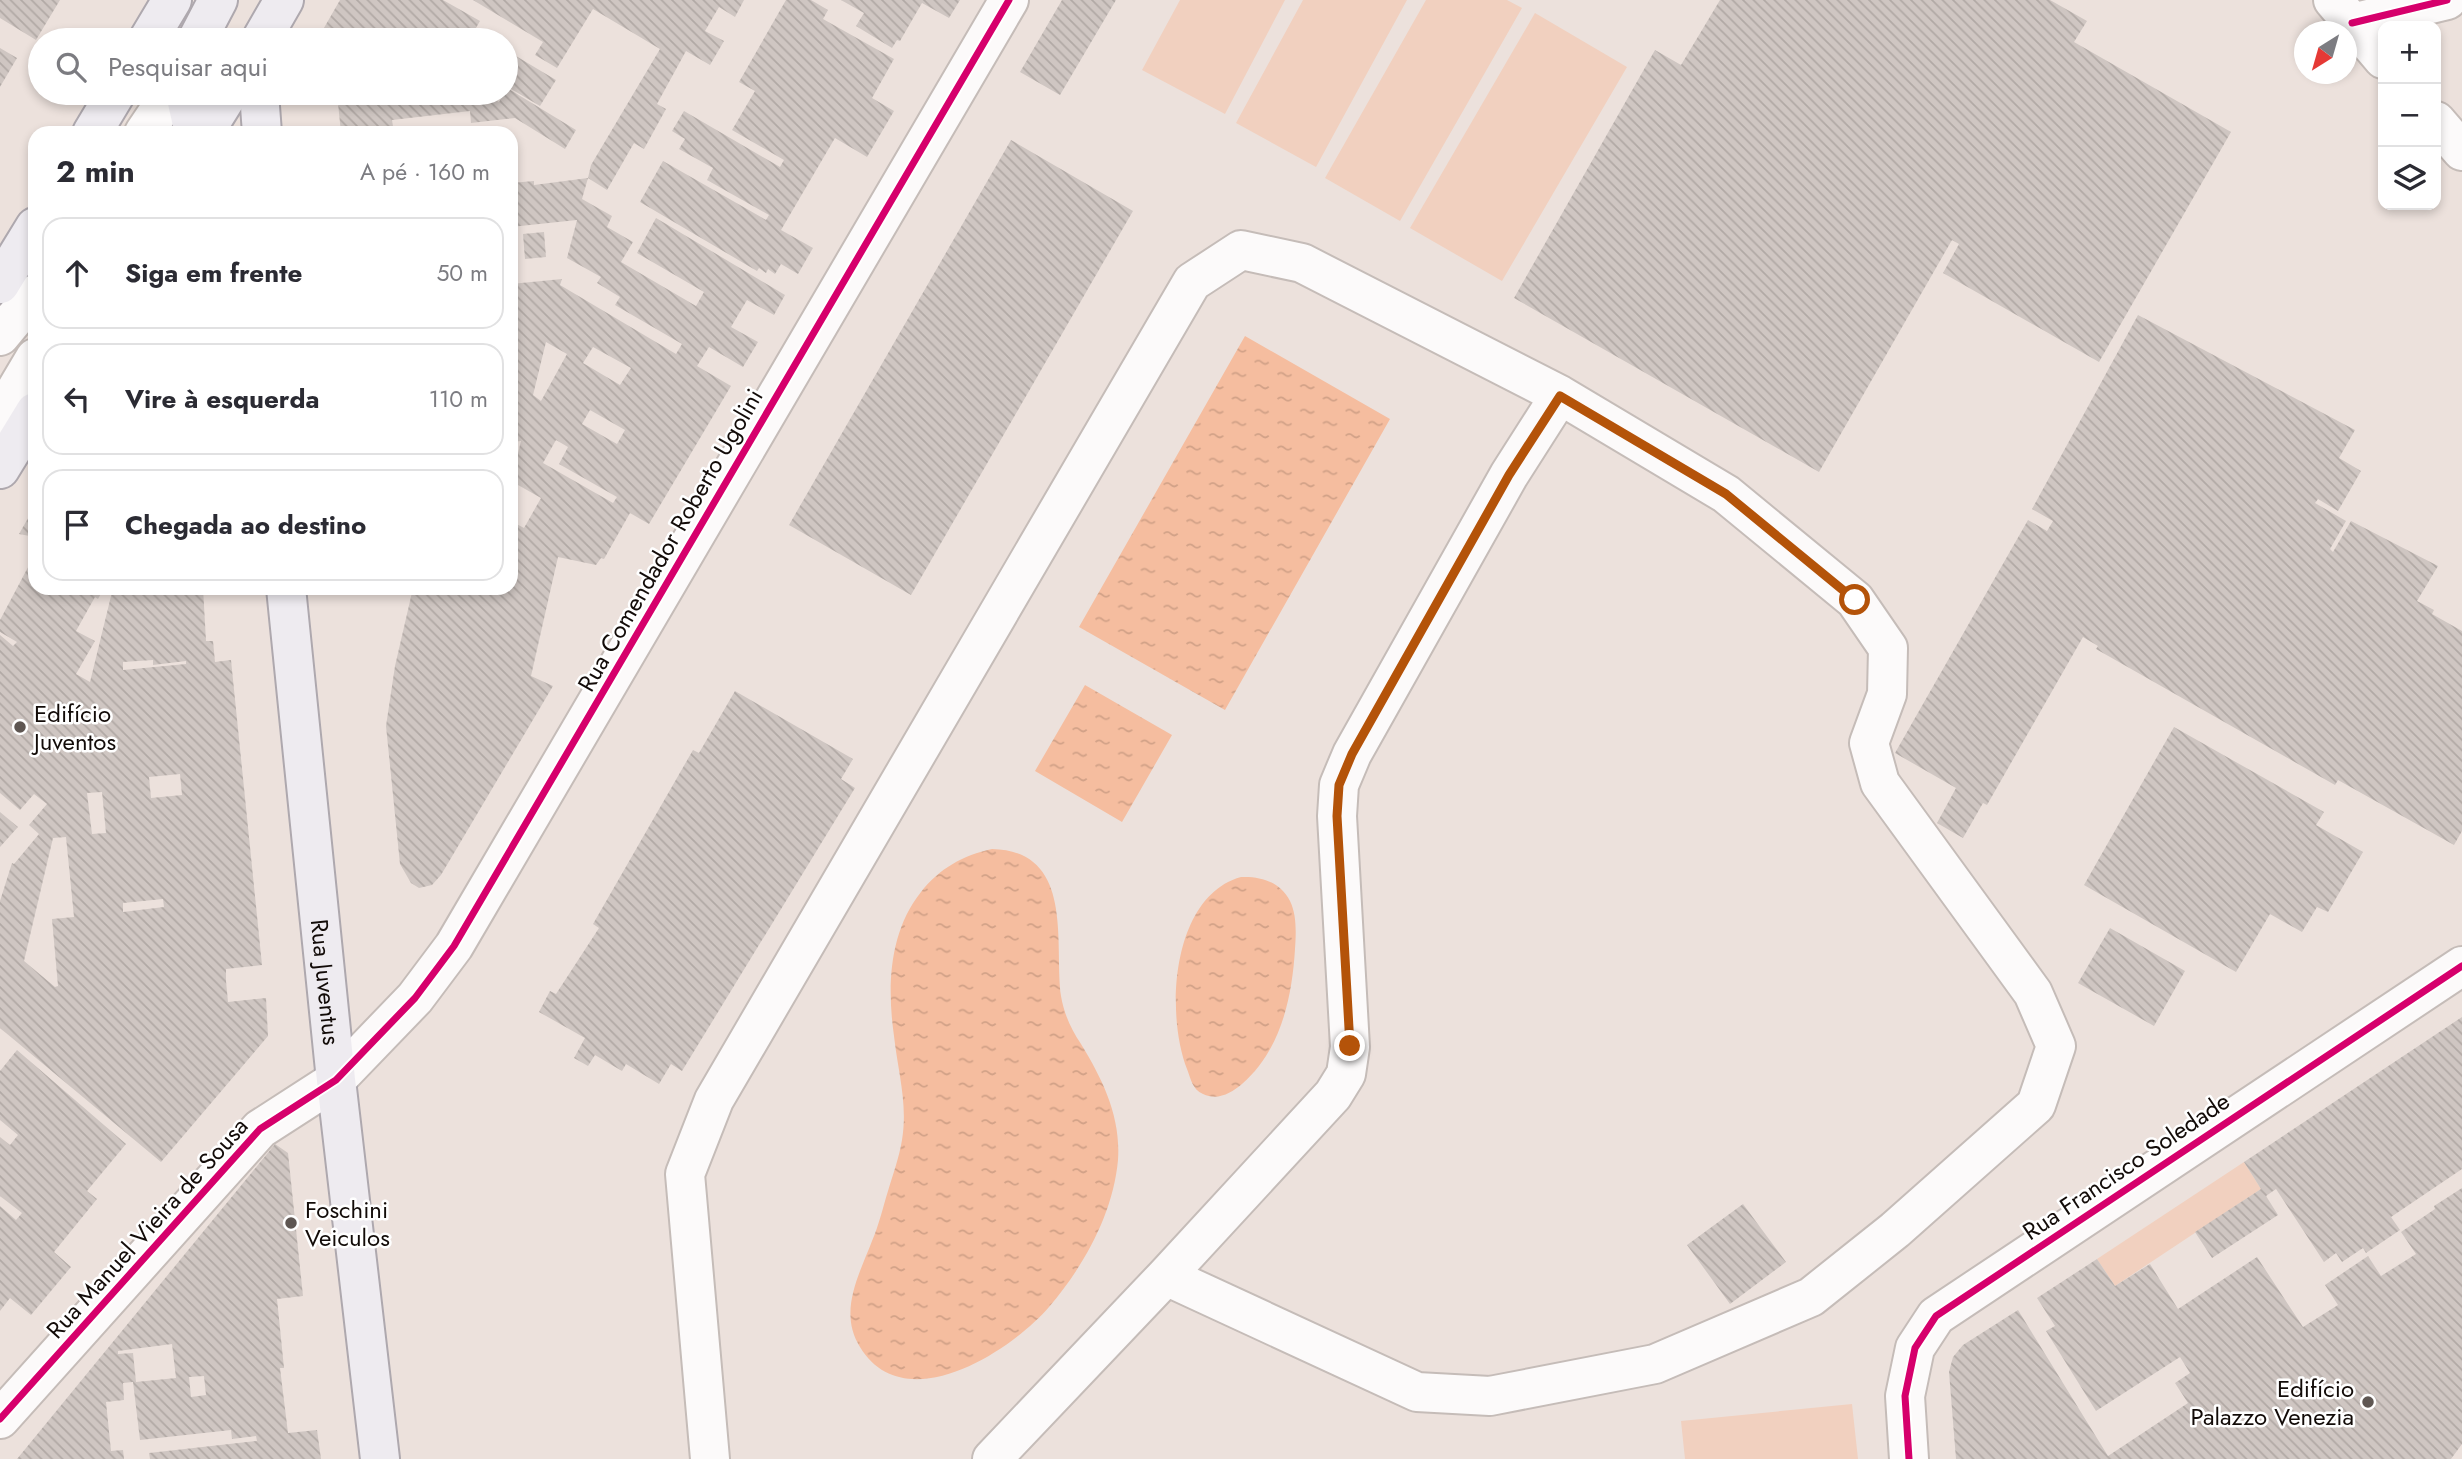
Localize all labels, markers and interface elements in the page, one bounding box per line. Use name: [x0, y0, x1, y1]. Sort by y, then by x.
north arrow: [2294, 21, 2357, 84]
map controls: [2378, 21, 2441, 210]
button: +: [2378, 21, 2441, 84]
search box: [28, 28, 518, 105]
icon: search: [52, 48, 90, 86]
text: Pesquisar aqui: [108, 48, 268, 86]
button: −: [2378, 84, 2441, 147]
button: layers: [2378, 147, 2441, 210]
text: 2 min: [56, 150, 135, 193]
text: A pé · 160 m: [360, 155, 490, 189]
icon: ahead: [58, 254, 96, 292]
text: Siga em frente: [125, 254, 302, 292]
text: 50 m: [436, 256, 488, 290]
icon: left: [58, 380, 96, 418]
text: Vire à esquerda: [125, 380, 320, 418]
text: 110 m: [429, 382, 488, 416]
street label: Rua Comendador Roberto Ugolini: [569, 382, 771, 698]
icon: arrive: [58, 506, 96, 544]
text: Chegada ao destino: [125, 506, 366, 544]
route start: [1839, 584, 1870, 615]
place label: Edifício Juventos: [31, 696, 116, 759]
marker: Edifício Juventos: [12, 719, 28, 735]
street label: Rua Juventus: [302, 917, 350, 1047]
route end: [1334, 1030, 1365, 1061]
street label: Rua Francisco Soledade: [2015, 1083, 2237, 1249]
street label: Rua Manuel Vieira de Sousa: [38, 1110, 256, 1346]
place label: Foschini Veiculos: [305, 1192, 390, 1255]
marker: Foschini Veiculos: [283, 1215, 299, 1231]
place label: Edifício Palazzo Venezia: [2191, 1371, 2354, 1434]
marker: Edifício Palazzo Venezia: [2360, 1394, 2376, 1410]

